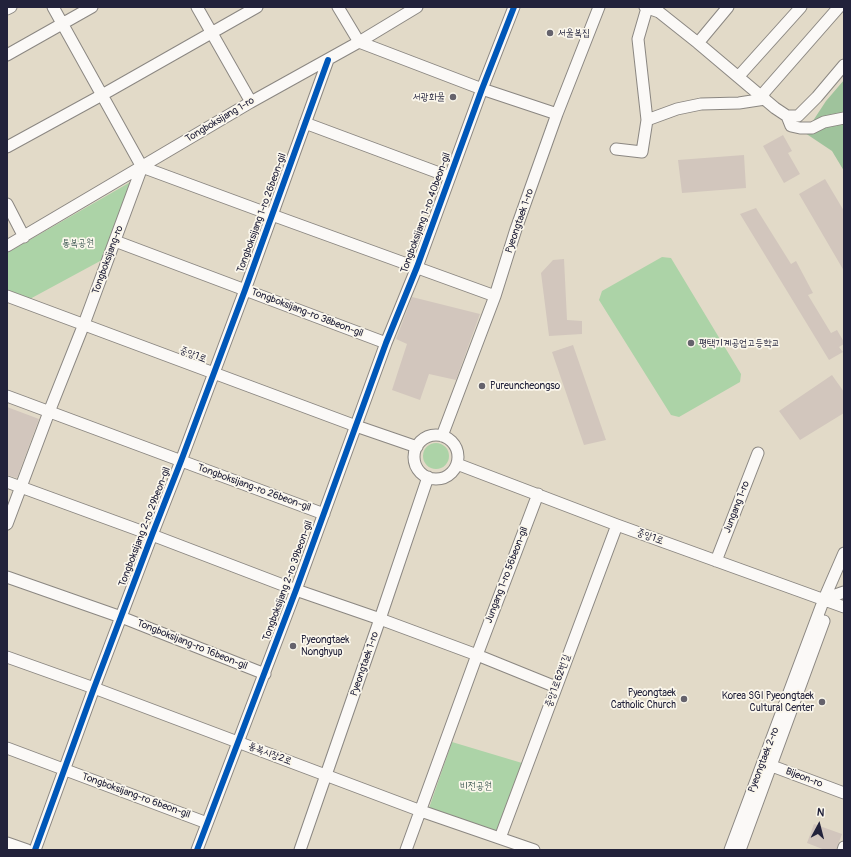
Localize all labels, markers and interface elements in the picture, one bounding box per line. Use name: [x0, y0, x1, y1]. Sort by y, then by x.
place label: 서울복집: [558, 27, 590, 39]
marker: 서울복집: [545, 28, 555, 38]
place label: 서광화물: [413, 91, 445, 103]
marker: 서광화물: [448, 92, 458, 102]
street label: Tongboksijang 1-ro: [183, 95, 257, 145]
street label: Tongboksijang 1-ro 40beon-gil: [399, 151, 453, 275]
street label: Tongboksijang 1-ro 26beon-gil: [235, 152, 289, 274]
street label: Pyeongtaek 1-ro: [503, 187, 537, 255]
street label: Tongboksijang-ro: [90, 224, 126, 296]
park label: 통복공원: [62, 237, 94, 249]
street label: Tongboksijang-ro 38beon-gil: [249, 286, 365, 340]
place label: 평택기계공업고등학교: [699, 337, 779, 349]
marker: 평택기계공업고등학교: [686, 338, 696, 348]
street label: 중앙1로: [178, 344, 208, 366]
place label: Pureuncheongso: [490, 380, 560, 392]
marker: Pureuncheongso: [477, 381, 487, 391]
street label: Tongboksijang-ro 26beon-gil: [196, 462, 312, 514]
street label: Tongboksijang 2-ro 29beon-gil: [117, 465, 173, 589]
street label: Jungang 1-ro: [722, 479, 752, 535]
street label: Tongboksijang 2-ro 39beon-gil: [261, 519, 315, 643]
street label: Jungang 1-ro 56beon-gil: [483, 525, 531, 625]
street label: 중앙1로: [635, 527, 665, 547]
street label: Tongboksijang-ro 16beon-gil: [135, 617, 249, 673]
street label: Pyeongtaek 1-ro: [348, 630, 382, 698]
place label: Pyeongtaek Nonghyup: [301, 634, 349, 658]
marker: Pyeongtaek Nonghyup: [288, 641, 298, 651]
street label: 중앙1로62번길: [543, 653, 573, 709]
place label: Pyeongtaek Catholic Church: [611, 687, 676, 710]
place label: Korea SGI Pyeongtaek Cultural Center: [722, 690, 814, 714]
marker: Pyeongtaek Catholic Church: [679, 694, 689, 704]
marker: Korea SGI Pyeongtaek Cultural Center: [817, 697, 827, 707]
street label: Pyeongtaek 2-ro: [746, 726, 782, 794]
street label: 통복시장2로: [246, 740, 294, 768]
street label: Bijeon-ro: [784, 765, 824, 791]
street label: Tongboksijang-ro 6beon-gil: [80, 771, 192, 821]
park label: 비전공원: [460, 780, 492, 792]
north arrow: [799, 805, 839, 845]
text: N: [816, 806, 825, 819]

